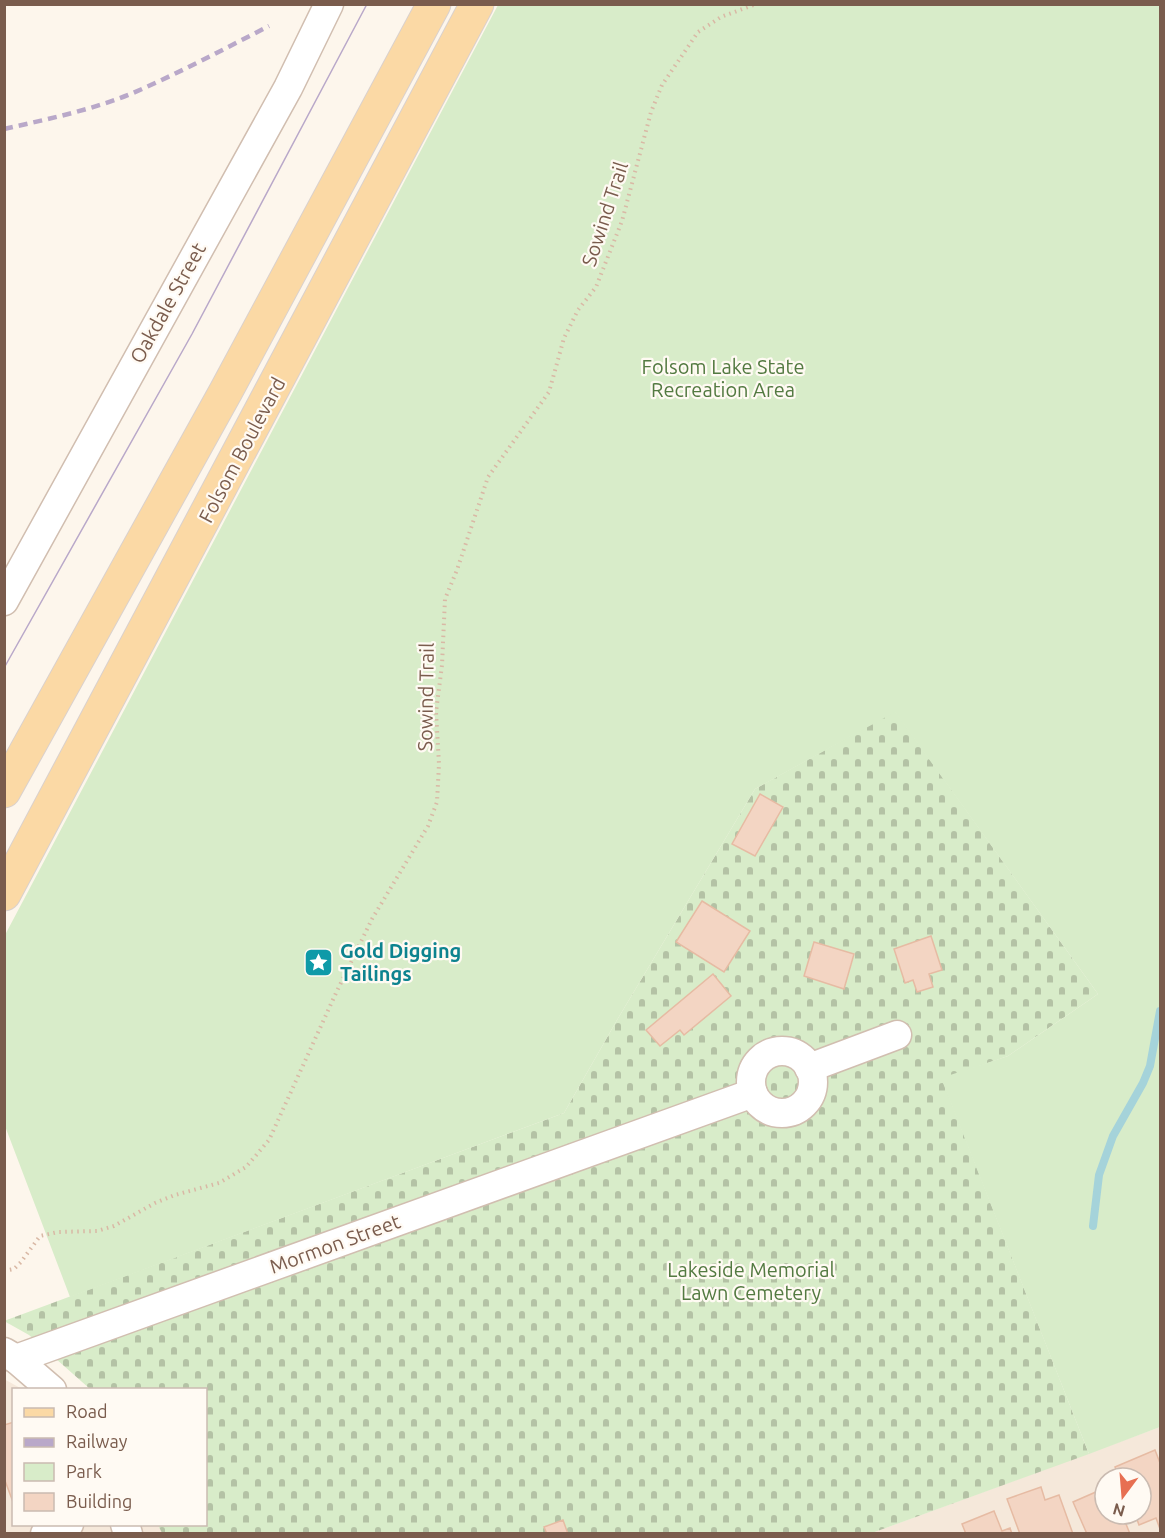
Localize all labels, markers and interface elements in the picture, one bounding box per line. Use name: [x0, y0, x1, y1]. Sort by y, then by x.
street label: Sowind Trail: [577, 159, 632, 269]
street label: Oakdale Street: [125, 238, 210, 367]
park label: Folsom Lake State Recreation Area: [642, 355, 804, 401]
street label: Folsom Boulevard: [194, 373, 290, 526]
street label: Sowind Trail: [413, 642, 438, 751]
place label: Gold Digging Tailings: [340, 939, 461, 985]
place icon: Gold Digging Tailings: [303, 946, 335, 978]
street label: Mormon Street: [266, 1209, 403, 1278]
park label: Lakeside Memorial Lawn Cemetery: [667, 1258, 835, 1304]
legend: [12, 1388, 207, 1526]
text: Road: [66, 1401, 108, 1421]
text: Railway: [66, 1431, 128, 1451]
text: Park: [66, 1461, 102, 1481]
north arrow: [1093, 1466, 1153, 1526]
text: Building: [66, 1491, 132, 1511]
text: N: [1111, 1500, 1127, 1521]

